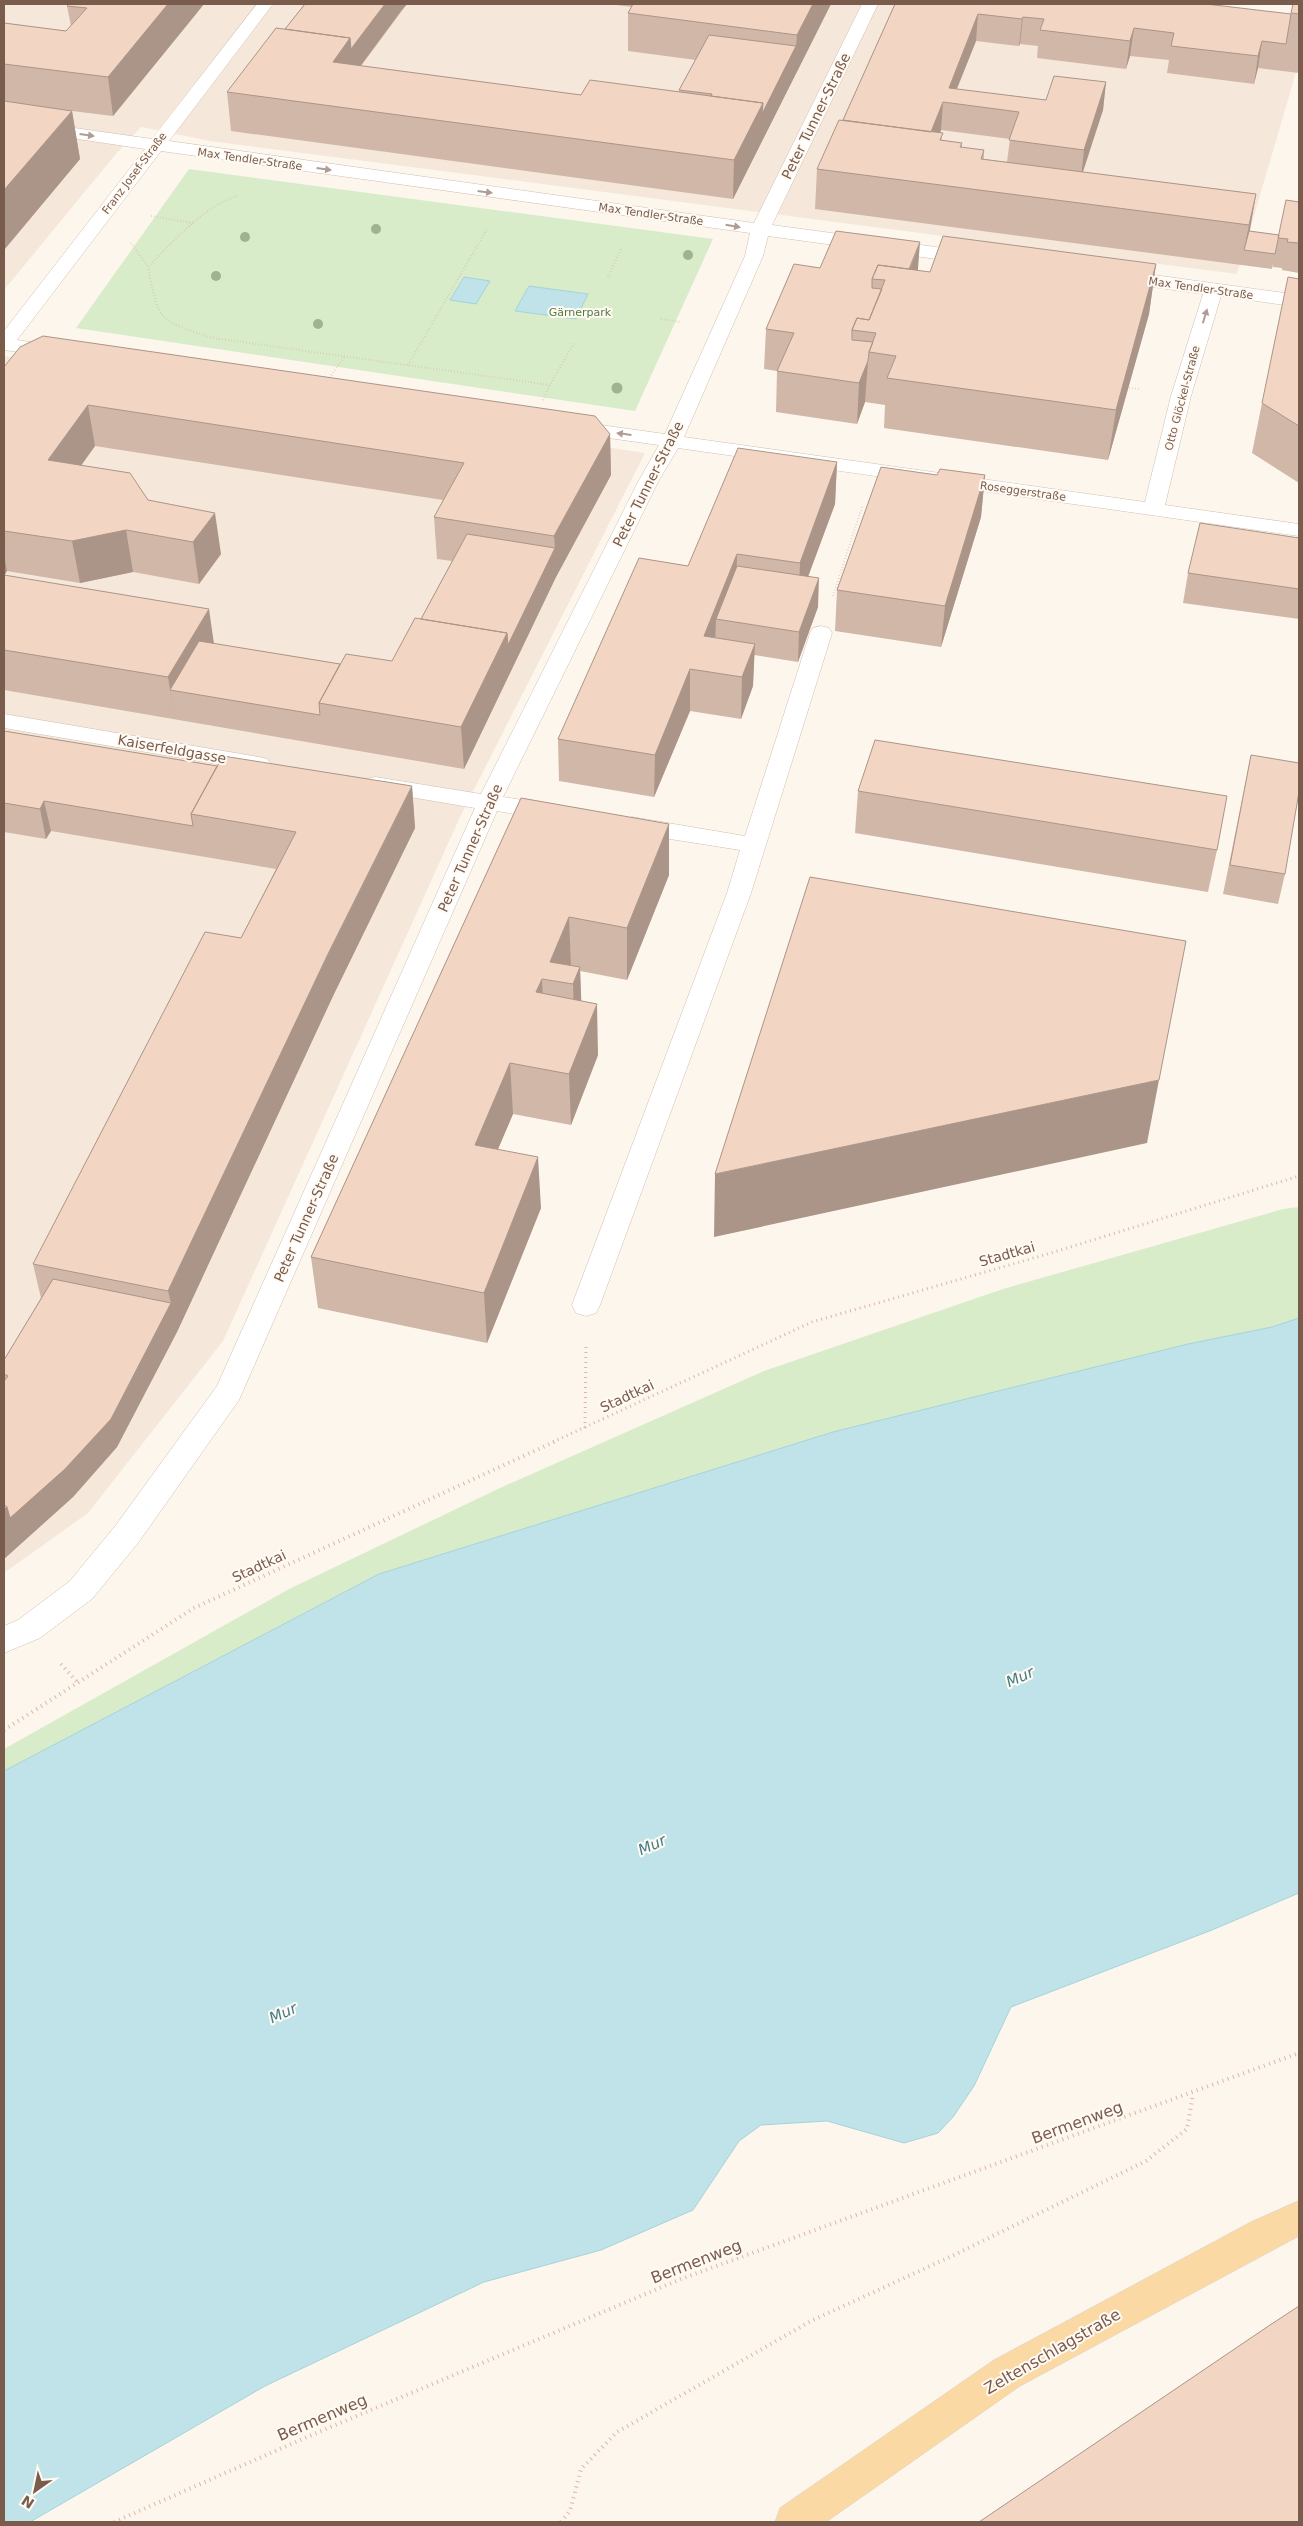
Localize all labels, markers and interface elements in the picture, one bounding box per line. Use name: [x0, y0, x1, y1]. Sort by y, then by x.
street label: Peter Tunner-Straße: [778, 50, 854, 182]
street label: Franz Josef-Straße: [99, 130, 170, 217]
one-way arrow: [79, 131, 95, 139]
street label: Max Tendler-Straße: [197, 146, 303, 173]
one-way arrow: [317, 166, 333, 174]
one-way arrow: [478, 188, 494, 196]
street label: Max Tendler-Straße: [598, 201, 704, 228]
one-way arrow: [725, 222, 741, 230]
street label: Max Tendler-Straße: [1148, 275, 1254, 302]
park label: Gärnerpark: [549, 306, 612, 319]
one-way arrow: [1202, 308, 1210, 323]
street label: Otto Glöckel-Straße: [1162, 344, 1203, 452]
street label: Peter Tunner-Straße: [609, 419, 687, 549]
one-way arrow: [615, 430, 631, 438]
street label: Roseggerstraße: [979, 479, 1067, 504]
street label: Kaiserfeldgasse: [116, 732, 228, 766]
street label: Peter Tunner-Straße: [435, 781, 505, 915]
street label: Peter Tunner-Straße: [271, 1151, 341, 1285]
street label: Stadtkai: [977, 1238, 1037, 1270]
street label: Stadtkai: [597, 1377, 657, 1415]
street label: Stadtkai: [229, 1547, 289, 1585]
water label: Mur: [1003, 1663, 1037, 1691]
water label: Mur: [635, 1831, 669, 1859]
water label: Mur: [266, 1999, 300, 2027]
street label: Bermenweg: [1029, 2097, 1125, 2148]
street label: Bermenweg: [648, 2235, 744, 2287]
street label: Zeltenschlagstraße: [981, 2305, 1124, 2398]
street label: Bermenweg: [274, 2390, 370, 2445]
north arrow: [10, 2466, 60, 2516]
text: N: [19, 2492, 37, 2512]

